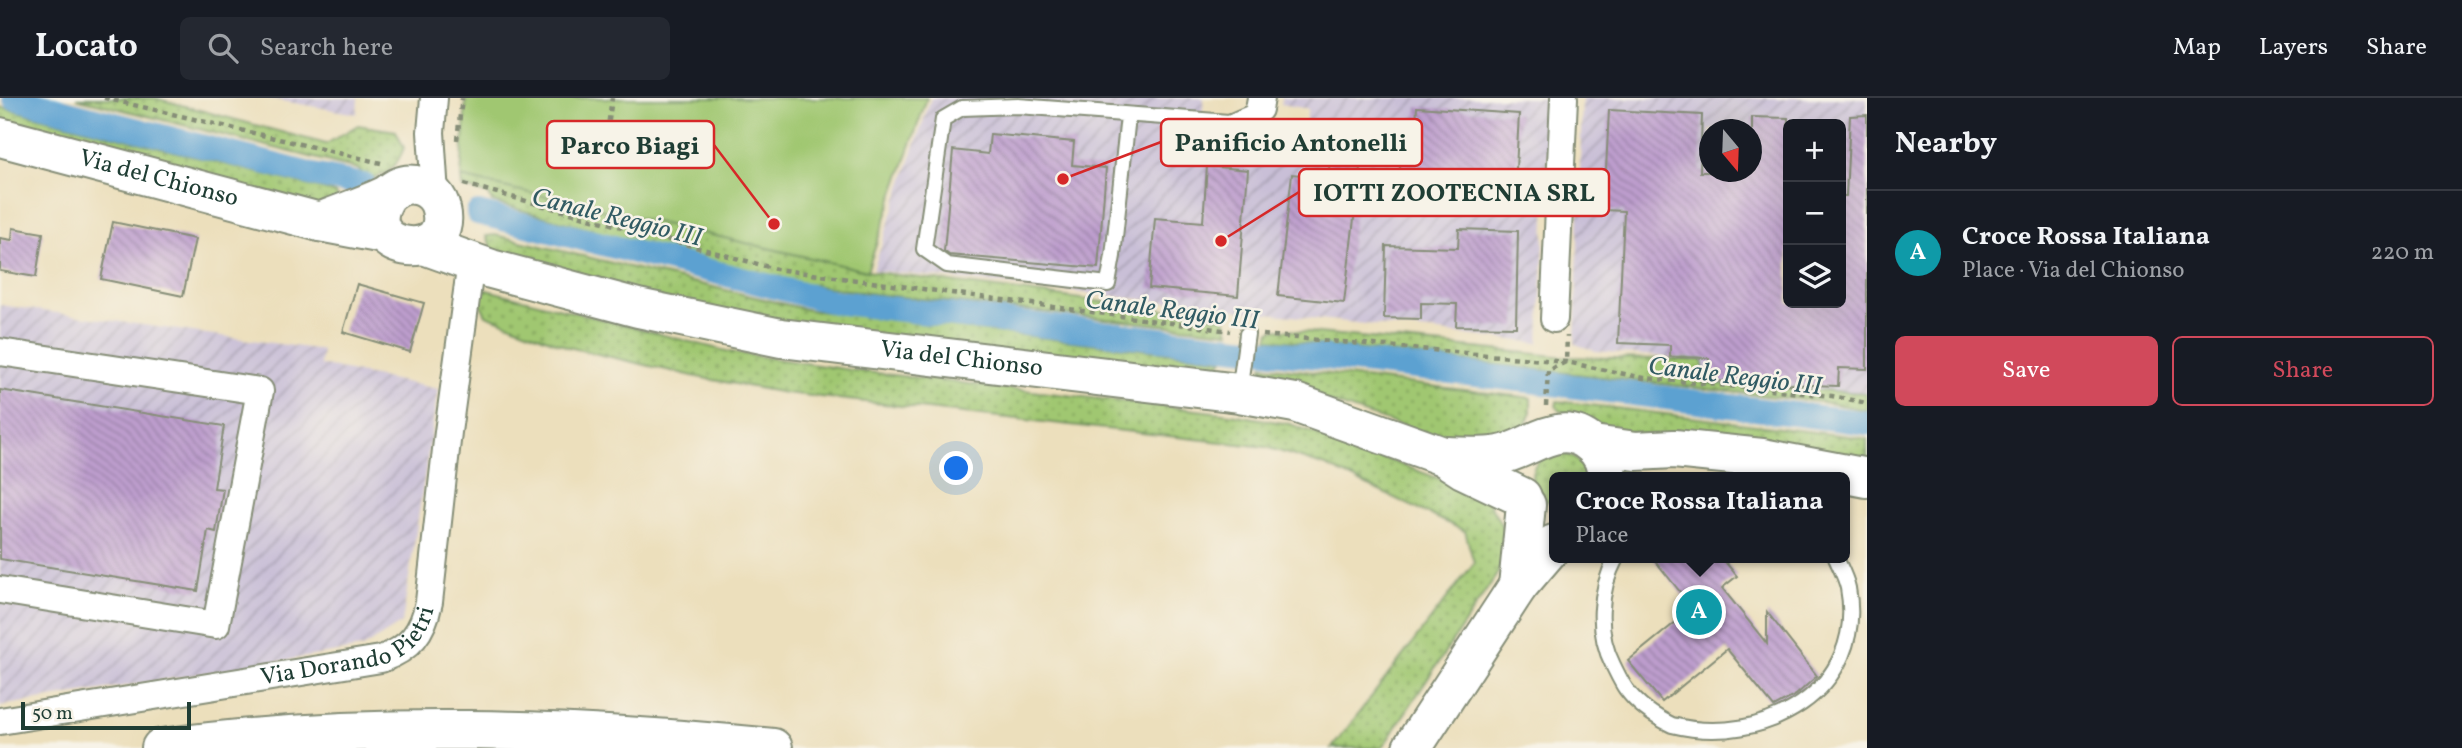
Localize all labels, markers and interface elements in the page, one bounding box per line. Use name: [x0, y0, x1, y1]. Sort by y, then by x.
search box: [180, 17, 670, 80]
text: Locato: [35, 25, 138, 71]
icon: search: [204, 29, 242, 67]
text: Search here: [260, 30, 393, 66]
text: Map: [2173, 31, 2221, 65]
text: Layers: [2259, 31, 2328, 65]
text: Share: [2366, 31, 2427, 65]
callout: Panificio Antonelli: [1161, 119, 1422, 166]
north arrow: [1699, 119, 1762, 182]
map controls: [1783, 119, 1846, 308]
button: +: [1783, 119, 1846, 182]
callout: Parco Biagi: [547, 121, 714, 168]
text: Nearby: [1895, 123, 1997, 165]
text: Panificio Antonelli: [1175, 126, 1407, 162]
text: Parco Biagi: [560, 129, 700, 165]
street label: Via del Chionso: [75, 142, 242, 217]
callout: IOTTI ZOOTECNIA SRL: [1299, 169, 1609, 216]
text: IOTTI ZOOTECNIA SRL: [1313, 176, 1595, 212]
water label: Canale Reggio III: [528, 179, 707, 257]
button: −: [1783, 182, 1846, 245]
text: Croce Rossa Italiana: [1962, 219, 2210, 255]
text: A: [1910, 237, 1926, 269]
text: 220 m: [2371, 237, 2434, 269]
button: layers: [1783, 245, 1846, 308]
text: Place · Via del Chionso: [1962, 255, 2185, 287]
water label: Canale Reggio III: [1083, 282, 1262, 340]
street label: Via del Chionso: [878, 333, 1045, 386]
button: Save: [1895, 336, 2158, 406]
button: Share: [2172, 336, 2434, 406]
water label: Canale Reggio III: [1646, 348, 1825, 406]
your location: [939, 451, 973, 485]
popup: [1549, 472, 1850, 563]
text: Croce Rossa Italiana: [1575, 484, 1824, 520]
text: Place: [1575, 520, 1628, 552]
pin: A: [1676, 586, 1722, 638]
street label: Via Dorando Pietri: [258, 603, 444, 695]
scale bar: [21, 699, 191, 731]
text: 50 m: [32, 701, 73, 727]

